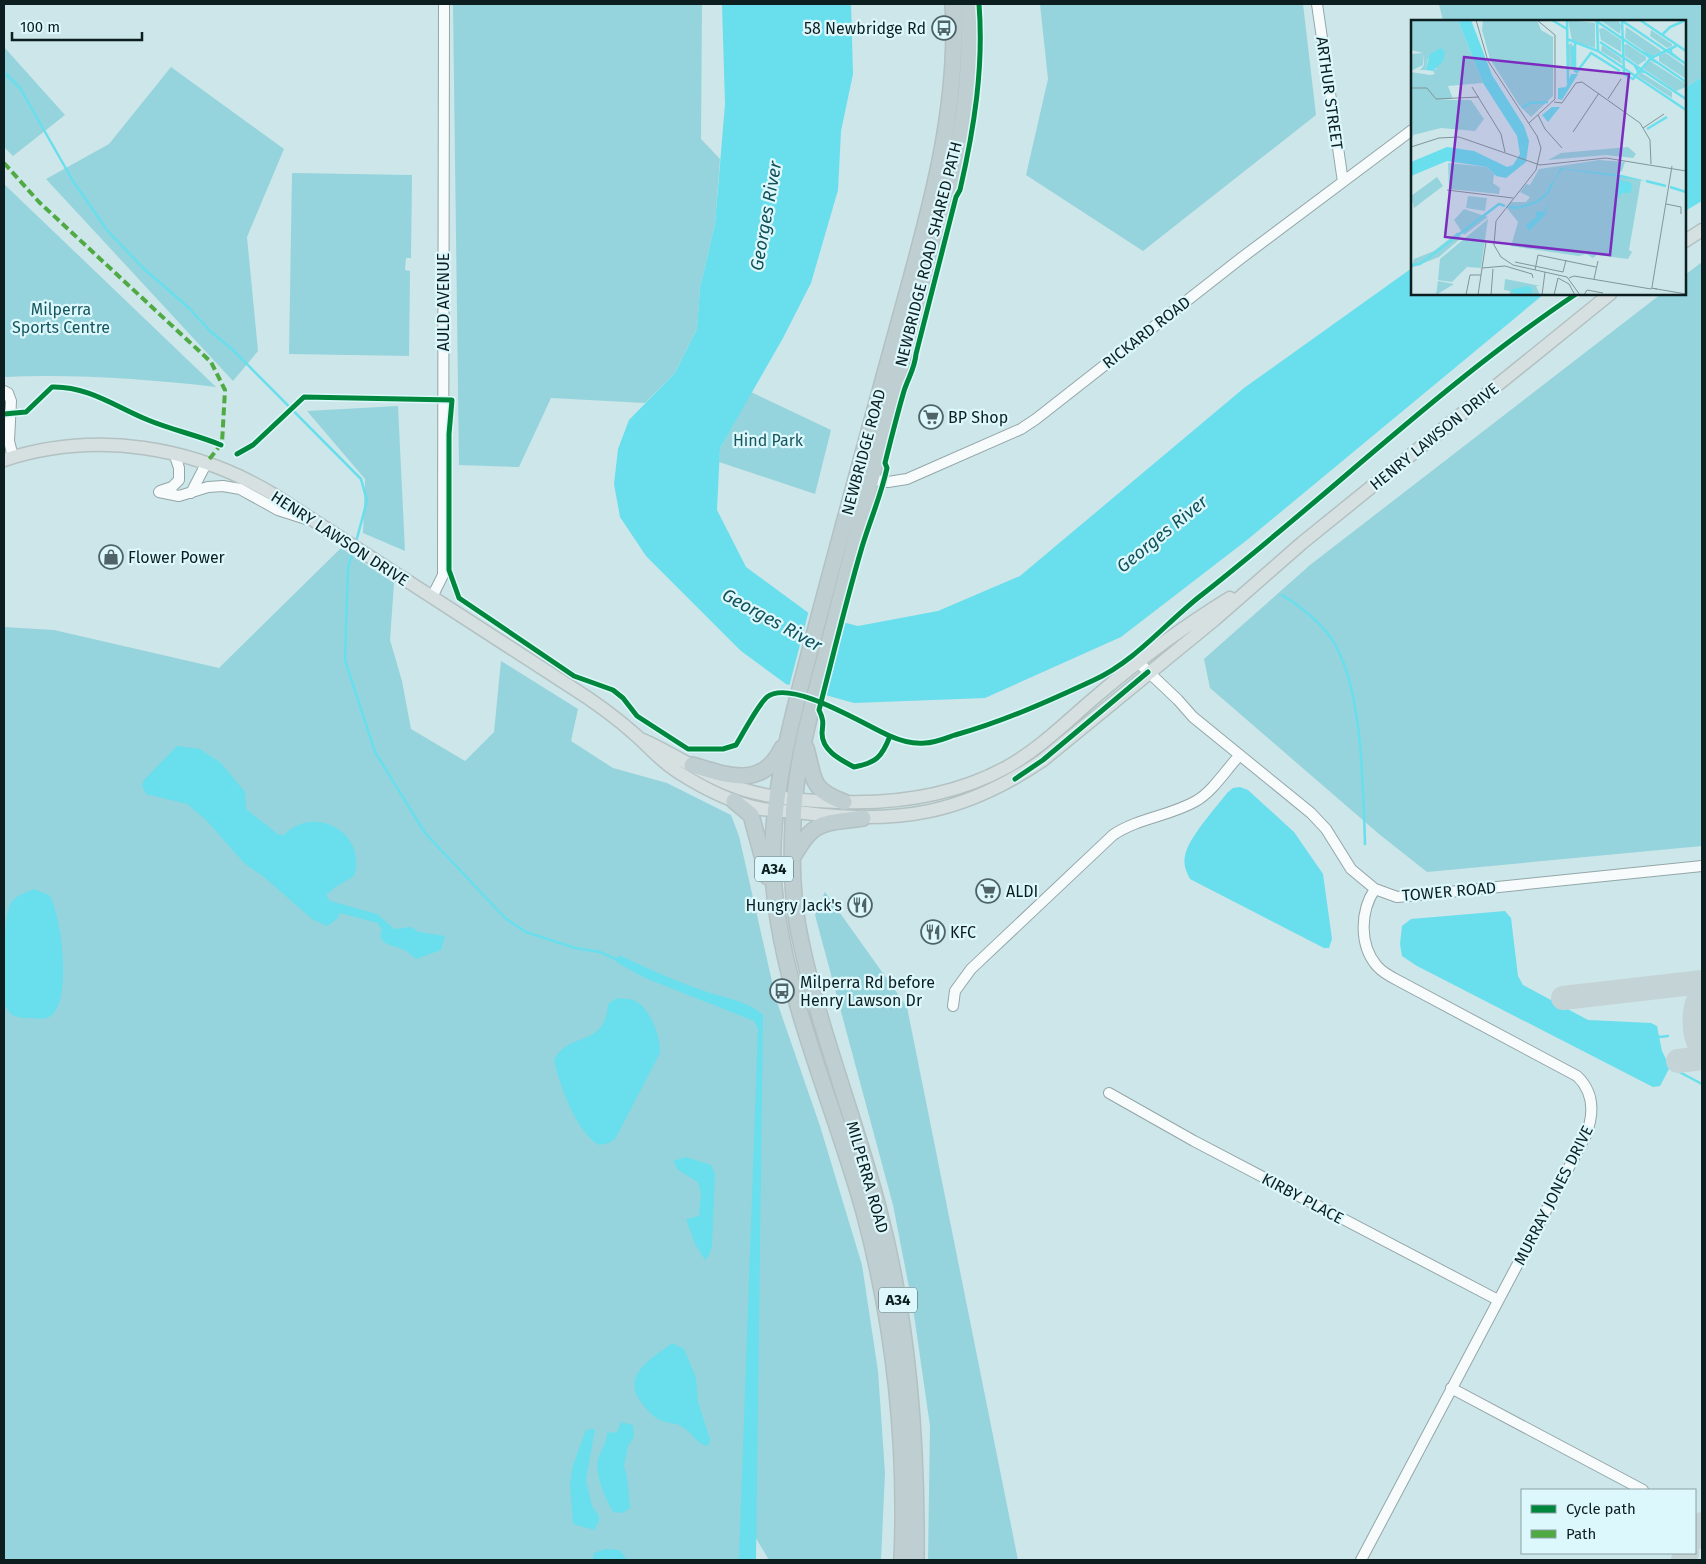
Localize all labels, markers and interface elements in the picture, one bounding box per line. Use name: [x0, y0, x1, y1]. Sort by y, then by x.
scale bar: [12, 10, 142, 42]
bus stop icon: 58 Newbridge Rd: [931, 15, 957, 41]
text: 100 m: [20, 18, 60, 36]
place label: 58 Newbridge Rd: [804, 19, 926, 38]
inset map: [1411, 20, 1686, 295]
street label: ARTHUR STREET: [1312, 35, 1347, 152]
street label: NEWBRIDGE ROAD SHARED PATH: [891, 139, 966, 369]
water label: Georges River: [746, 159, 787, 272]
street label: AULD AVENUE: [434, 253, 453, 351]
street label: RICKARD ROAD: [1099, 292, 1194, 373]
park label: Milperra Sports Centre: [12, 300, 110, 337]
street label: HENRY LAWSON DRIVE: [1366, 379, 1502, 494]
street label: NEWBRIDGE ROAD: [837, 387, 889, 517]
supermarket icon: BP Shop: [918, 404, 944, 430]
place label: BP Shop: [948, 408, 1008, 427]
park label: Hind Park: [733, 431, 804, 450]
street label: HENRY LAWSON DRIVE: [267, 487, 412, 590]
water label: Georges River: [1112, 490, 1213, 577]
shop icon: Flower Power: [98, 544, 124, 570]
place label: Flower Power: [128, 548, 226, 567]
water label: Georges River: [718, 584, 827, 657]
road number: A34: [755, 856, 793, 882]
supermarket icon: ALDI: [975, 878, 1001, 904]
street label: TOWER ROAD: [1401, 878, 1497, 905]
place label: ALDI: [1006, 882, 1038, 901]
restaurant icon: Hungry Jack's: [847, 892, 873, 918]
place label: Hungry Jack's: [746, 896, 842, 915]
restaurant icon: KFC: [920, 919, 946, 945]
place label: KFC: [950, 923, 976, 942]
place label: Milperra Rd before Henry Lawson Dr: [800, 973, 935, 1010]
bus stop icon: Milperra Rd before Henry Lawson Dr: [769, 978, 795, 1004]
street label: MILPERRA ROAD: [842, 1119, 893, 1235]
street label: MURRAY JONES DRIVE: [1510, 1122, 1597, 1268]
street label: KIRBY PLACE: [1259, 1169, 1347, 1228]
road number: A34: [879, 1288, 917, 1312]
legend: [1521, 1489, 1696, 1554]
text: Cycle path: [1566, 1500, 1636, 1518]
text: Path: [1566, 1525, 1596, 1543]

